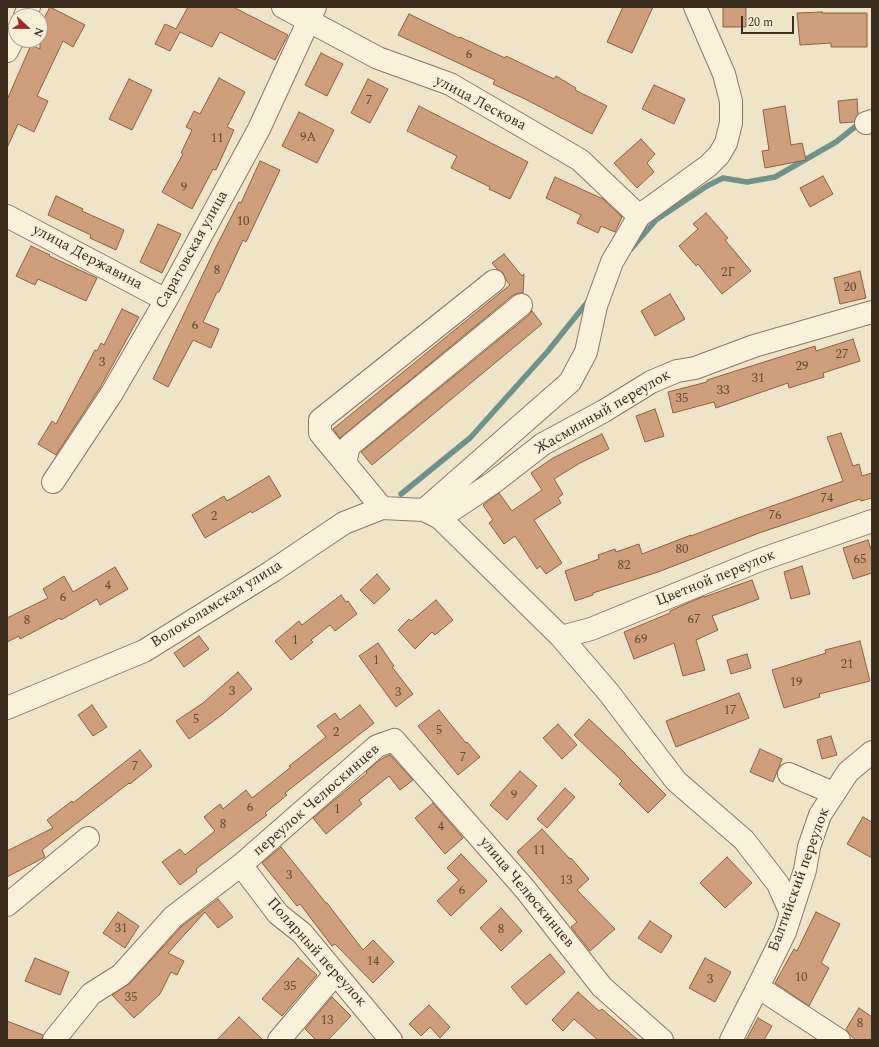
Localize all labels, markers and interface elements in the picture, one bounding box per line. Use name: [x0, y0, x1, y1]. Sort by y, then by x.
north arrow: [8, 8, 48, 48]
scale bar: [743, 8, 796, 34]
text: 20 m: [748, 13, 773, 32]
text: N: [29, 25, 48, 40]
house number: 6: [466, 47, 472, 63]
street label: улица Лескова: [431, 72, 529, 136]
house number: 7: [366, 93, 372, 109]
house number: 9А: [300, 130, 316, 146]
house number: 11: [211, 131, 223, 147]
house number: 9: [181, 180, 187, 196]
street label: Саратовская улица: [153, 188, 233, 312]
house number: 10: [237, 214, 249, 230]
street label: улица Державина: [29, 221, 145, 295]
house number: 8: [214, 263, 220, 279]
house number: 2Г: [721, 265, 735, 281]
house number: 20: [844, 280, 856, 296]
house number: 6: [192, 318, 198, 334]
house number: 27: [836, 347, 848, 363]
house number: 3: [99, 355, 105, 371]
house number: 29: [796, 359, 808, 375]
street label: Жасминный переулок: [532, 367, 674, 459]
house number: 31: [752, 371, 764, 387]
house number: 33: [717, 383, 729, 399]
house number: 35: [676, 391, 688, 407]
house number: 74: [821, 491, 833, 507]
house number: 76: [769, 508, 781, 524]
house number: 2: [211, 509, 217, 525]
house number: 80: [676, 542, 688, 558]
street label: Цветной переулок: [654, 547, 778, 611]
house number: 65: [854, 552, 866, 568]
street label: Волоколамская улица: [148, 557, 286, 653]
house number: 82: [618, 558, 630, 574]
house number: 4: [105, 578, 111, 594]
house number: 6: [60, 590, 66, 606]
house number: 67: [688, 612, 700, 628]
house number: 8: [24, 613, 30, 629]
house number: 69: [635, 632, 647, 648]
house number: 1: [292, 633, 298, 649]
house number: 1: [373, 653, 379, 669]
house number: 21: [841, 657, 853, 673]
house number: 19: [790, 675, 802, 691]
house number: 3: [229, 684, 235, 700]
house number: 3: [395, 685, 401, 701]
house number: 17: [724, 703, 736, 719]
house number: 5: [193, 712, 199, 728]
house number: 5: [436, 723, 442, 739]
house number: 2: [333, 725, 339, 741]
street label: переулок Челюскинцев: [250, 741, 384, 861]
house number: 7: [460, 750, 466, 766]
house number: 7: [132, 759, 138, 775]
house number: 9: [511, 788, 517, 804]
house number: 6: [247, 800, 253, 816]
house number: 1: [334, 802, 340, 818]
street label: Балтийский переулок: [766, 806, 834, 954]
house number: 8: [220, 817, 226, 833]
house number: 4: [438, 819, 444, 835]
street label: улица Челюскинцев: [475, 834, 577, 952]
house number: 11: [533, 843, 545, 859]
house number: 3: [286, 868, 292, 884]
house number: 13: [560, 873, 572, 889]
house number: 6: [459, 883, 465, 899]
street label: Полярный переулок: [262, 895, 370, 1011]
house number: 31: [115, 921, 127, 937]
house number: 8: [498, 922, 504, 938]
house number: 14: [367, 954, 379, 970]
house number: 10: [795, 970, 807, 986]
house number: 3: [707, 972, 713, 988]
house number: 35: [284, 979, 296, 995]
house number: 35: [125, 990, 137, 1006]
house number: 13: [321, 1013, 333, 1029]
house number: 8: [857, 1016, 863, 1032]

